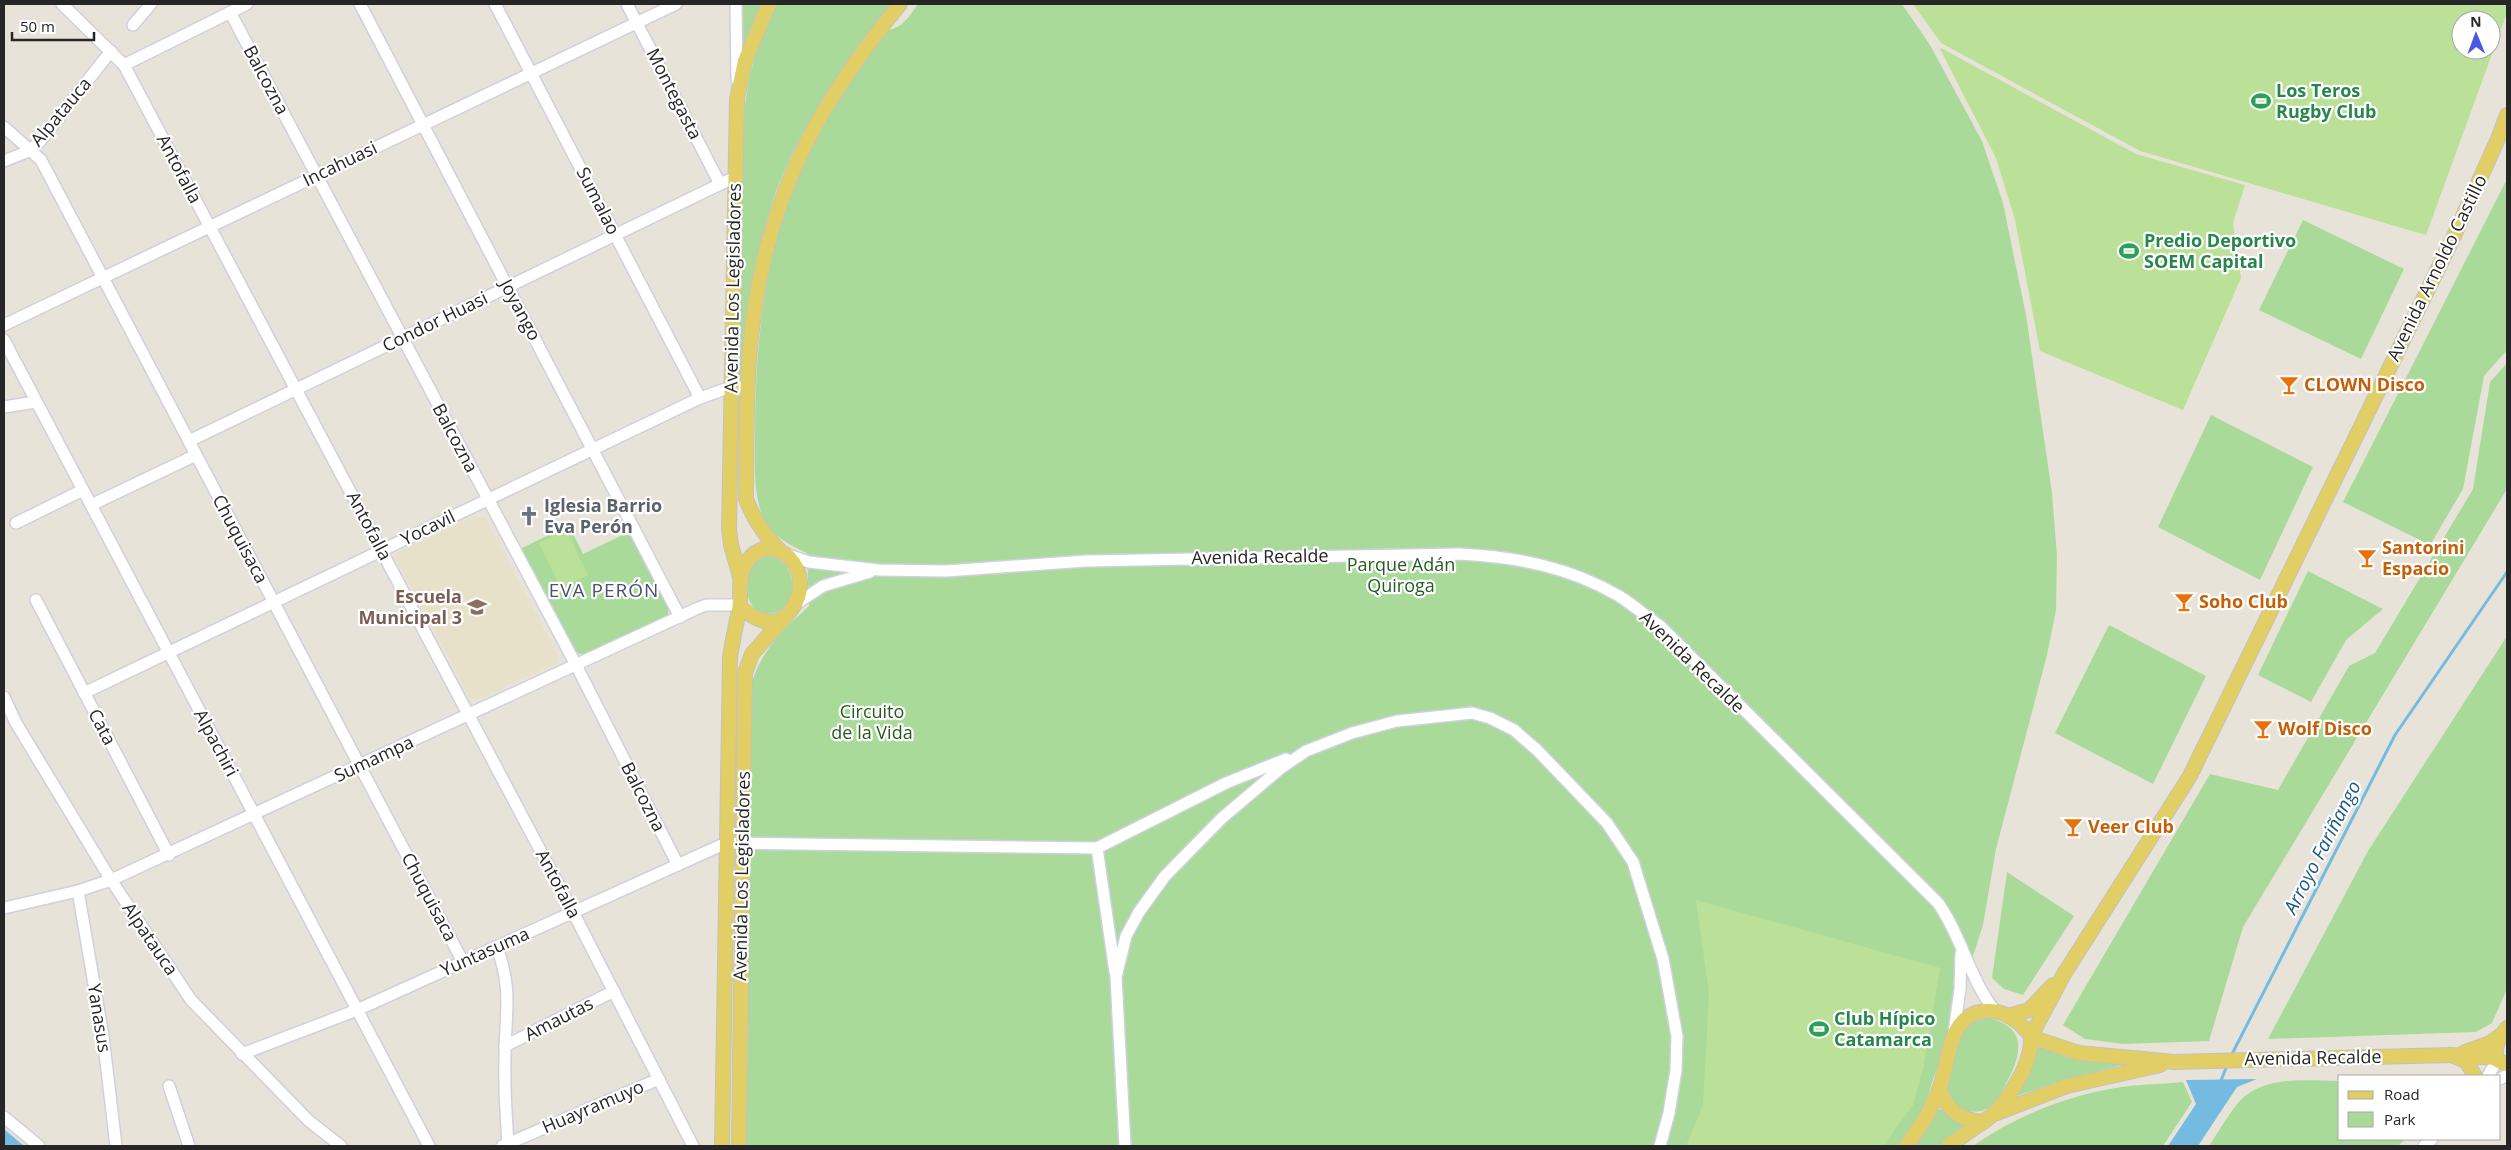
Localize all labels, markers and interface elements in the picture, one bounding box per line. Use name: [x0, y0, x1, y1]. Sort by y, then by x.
scale bar: [12, 10, 95, 42]
north arrow: [2451, 10, 2501, 60]
text: N: [2470, 12, 2482, 31]
text: 50 m: [20, 16, 55, 36]
street label: Balcozna: [239, 41, 295, 118]
street label: Montegasta: [642, 44, 708, 143]
street label: Alpatauca: [24, 72, 96, 151]
place label: Los Teros Rugby Club: [2276, 78, 2376, 123]
sports icon: Los Teros Rugby Club: [2250, 90, 2272, 112]
street label: Antofalla: [152, 130, 208, 207]
street label: Incahuasi: [298, 135, 381, 191]
street label: Sumalao: [572, 163, 626, 238]
street label: Avenida Arnoldo Castillo: [2381, 171, 2492, 365]
street label: Avenida Los Legisladores: [718, 183, 746, 393]
place label: Predio Deportivo SOEM Capital: [2144, 228, 2296, 273]
sports icon: Predio Deportivo SOEM Capital: [2118, 240, 2140, 262]
street label: Joyango: [494, 273, 547, 344]
street label: Condor Huasi: [378, 285, 491, 357]
place label: CLOWN Disco: [2304, 372, 2425, 396]
bar icon: CLOWN Disco: [2278, 374, 2300, 396]
street label: Balcozna: [428, 399, 484, 476]
street label: Antofalla: [342, 487, 398, 564]
street label: Chuquisaca: [207, 490, 274, 587]
place label: Iglesia Barrio Eva Perón: [544, 493, 662, 538]
street label: Yocavil: [396, 504, 459, 551]
church icon: Iglesia Barrio Eva Perón: [518, 505, 540, 527]
place label: Santorini Espacio: [2382, 535, 2465, 580]
street label: Avenida Recalde: [1191, 543, 1329, 569]
bar icon: Santorini Espacio: [2356, 547, 2378, 569]
park label: Parque Adán Quiroga: [1347, 552, 1455, 597]
district label: EVA PERÓN: [549, 577, 659, 603]
place label: Escuela Municipal 3: [358, 584, 462, 629]
place label: Soho Club: [2199, 589, 2288, 613]
bar icon: Soho Club: [2173, 591, 2195, 613]
school or university icon: Escuela Municipal 3: [466, 596, 488, 618]
street label: Avenida Recalde: [1635, 605, 1750, 718]
park label: Circuito de la Vida: [831, 699, 913, 744]
street label: Cata: [83, 704, 122, 749]
street label: Alpachiri: [189, 705, 245, 780]
place label: Wolf Disco: [2278, 716, 2372, 740]
bar icon: Wolf Disco: [2252, 718, 2274, 740]
street label: Sumampa: [330, 729, 417, 787]
street label: Balcozna: [616, 758, 672, 835]
street label: Avenida Los Legisladores: [727, 771, 755, 981]
water label: Arroyo Fariñango: [2276, 776, 2367, 920]
place label: Veer Club: [2088, 814, 2174, 838]
bar icon: Veer Club: [2062, 816, 2084, 838]
street label: Antofalla: [531, 845, 587, 922]
street label: Chuquisaca: [396, 848, 463, 945]
street label: Alpatauca: [118, 897, 184, 980]
street label: Yuntasuma: [436, 921, 533, 981]
street label: Yanasus: [83, 982, 117, 1054]
street label: Amautas: [520, 991, 597, 1046]
place label: Club Hípico Catamarca: [1834, 1006, 1935, 1051]
sports icon: Club Hípico Catamarca: [1808, 1018, 1830, 1040]
street label: Avenida Recalde: [2244, 1044, 2382, 1070]
street label: Huayramuyo: [538, 1074, 647, 1138]
legend: [2338, 1075, 2501, 1140]
text: Road: [2384, 1084, 2420, 1104]
text: Park: [2384, 1109, 2415, 1129]

